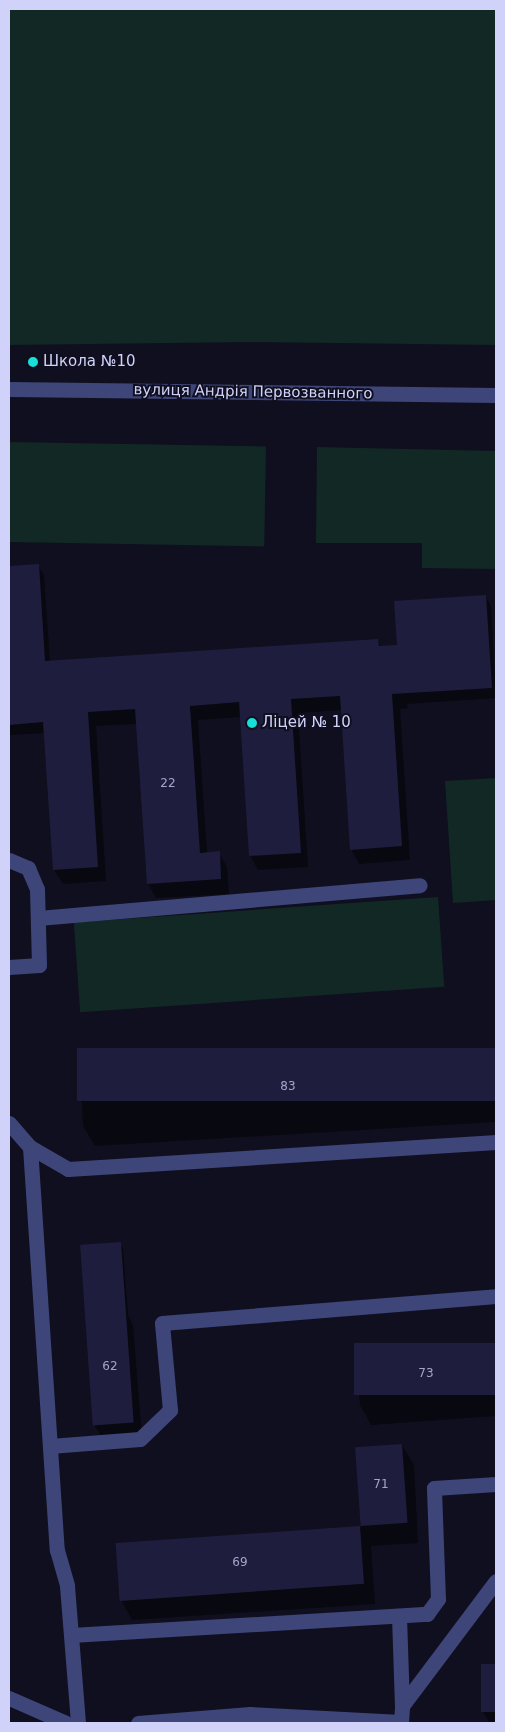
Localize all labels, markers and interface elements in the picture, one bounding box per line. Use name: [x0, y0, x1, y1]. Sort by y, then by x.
place label: Школа №10: [43, 353, 136, 371]
marker: Школа №10: [27, 356, 39, 368]
street label: вулиця Андрія Первозванного: [133, 381, 373, 403]
place label: Ліцей № 10: [262, 714, 351, 732]
marker: Ліцей № 10: [246, 717, 258, 729]
house number: 22: [160, 777, 176, 791]
house number: 83: [280, 1080, 296, 1094]
house number: 62: [102, 1360, 118, 1374]
house number: 73: [418, 1367, 434, 1381]
house number: 71: [373, 1478, 389, 1492]
house number: 69: [232, 1556, 248, 1570]

